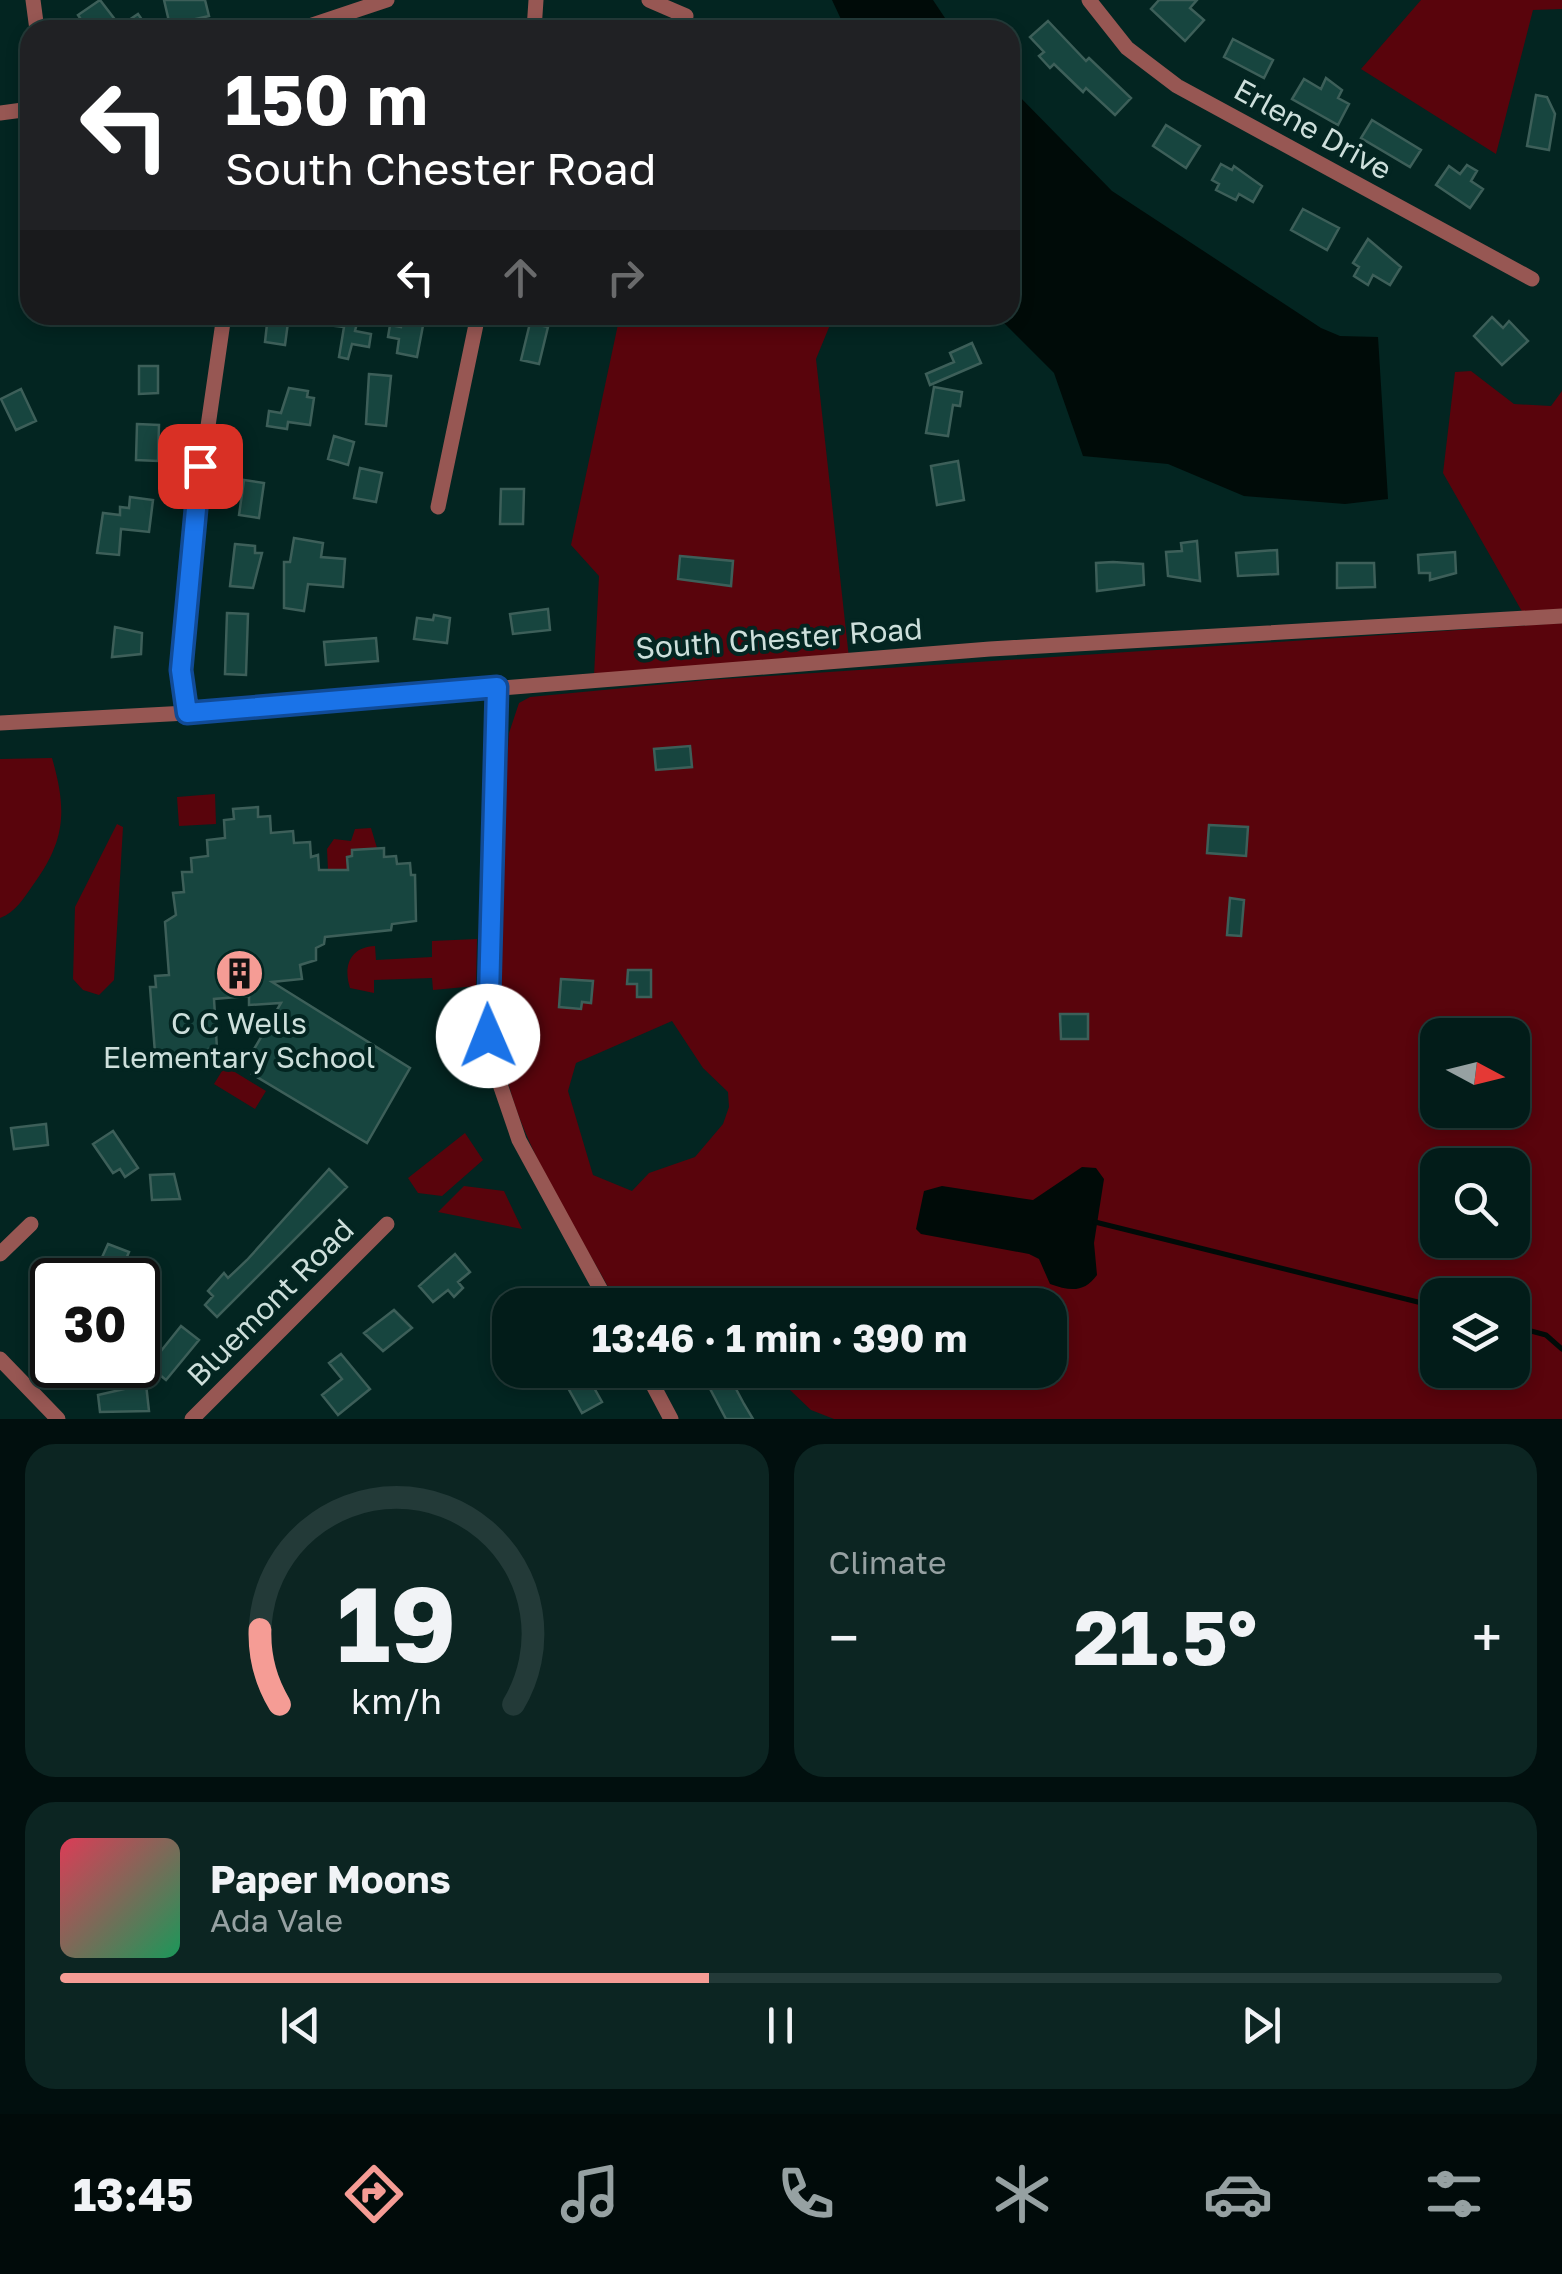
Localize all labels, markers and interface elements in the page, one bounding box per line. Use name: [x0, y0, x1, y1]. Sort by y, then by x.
text: 150 m: [225, 56, 428, 140]
icon: left: [60, 60, 190, 190]
street label: Erlene Drive: [1228, 71, 1398, 187]
text: South Chester Road: [225, 141, 656, 195]
icon: left: [388, 250, 443, 305]
icon: ahead: [493, 250, 548, 305]
icon: right: [598, 250, 653, 305]
pin: [158, 424, 243, 509]
icon: arrive: [173, 439, 228, 494]
street label: South Chester Road: [634, 610, 924, 666]
building icon: C C Wells Elementary School: [213, 948, 265, 1000]
position arrow: [436, 984, 540, 1088]
place label: C C Wells Elementary School: [103, 1005, 375, 1075]
north arrow: [1420, 1018, 1530, 1128]
map controls: [1420, 1018, 1530, 1388]
button: search: [1420, 1148, 1530, 1258]
street label: Bluemont Road: [179, 1211, 361, 1393]
speed limit sign: 30: [30, 1258, 160, 1388]
button: layers: [1420, 1278, 1530, 1388]
text: 13:46 · 1 min · 390 m: [592, 1315, 967, 1360]
text: Climate: [829, 1543, 947, 1581]
text: 19: [337, 1560, 457, 1685]
text: 21.5°: [1074, 1591, 1257, 1682]
text: −: [829, 1604, 859, 1670]
text: +: [1472, 1604, 1502, 1670]
text: km/h: [351, 1679, 442, 1722]
text: Paper Moons: [210, 1856, 451, 1901]
text: Ada Vale: [210, 1901, 343, 1939]
icon: previous: [273, 1998, 328, 2053]
icon: pause: [753, 1998, 808, 2053]
icon: next: [1234, 1998, 1289, 2053]
icon: directions: [339, 2159, 409, 2229]
icon: music: [555, 2159, 625, 2229]
icon: phone: [771, 2159, 841, 2229]
icon: climate: [987, 2159, 1057, 2229]
icon: car: [1203, 2159, 1273, 2229]
icon: filters: [1419, 2159, 1489, 2229]
text: 13:45: [73, 2167, 194, 2221]

